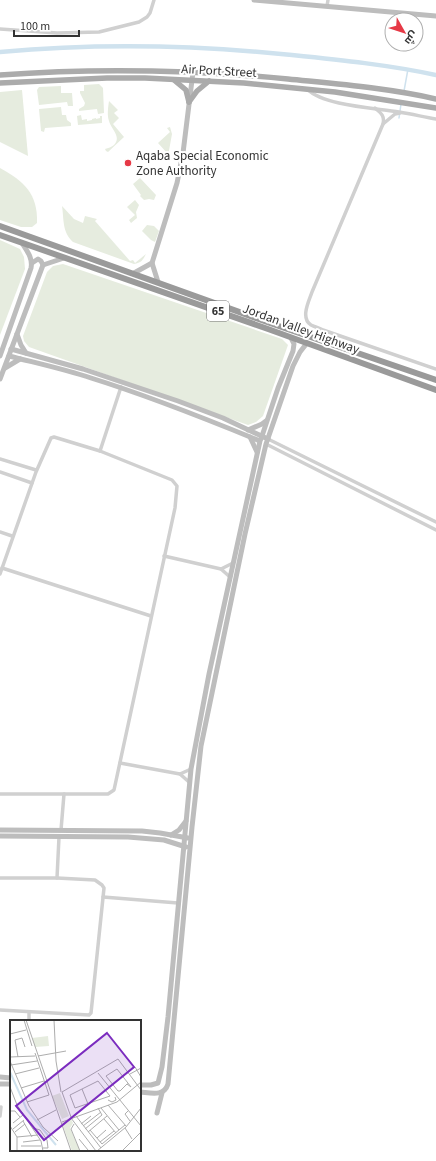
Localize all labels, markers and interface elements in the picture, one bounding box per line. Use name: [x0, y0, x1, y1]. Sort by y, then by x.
scale bar: [14, 12, 79, 38]
north arrow: [384, 12, 424, 52]
text: 100 m: [20, 18, 50, 35]
text: ش: [401, 28, 422, 48]
street label: Air Port Street: [181, 60, 258, 82]
place label: Aqaba Special Economic Zone Authority: [136, 147, 269, 180]
marker: Aqaba Special Economic Zone Authority: [123, 158, 133, 168]
street label: Jordan Valley Highway: [240, 300, 362, 358]
road number: 65: [207, 301, 229, 321]
inset map: [10, 1020, 141, 1151]

